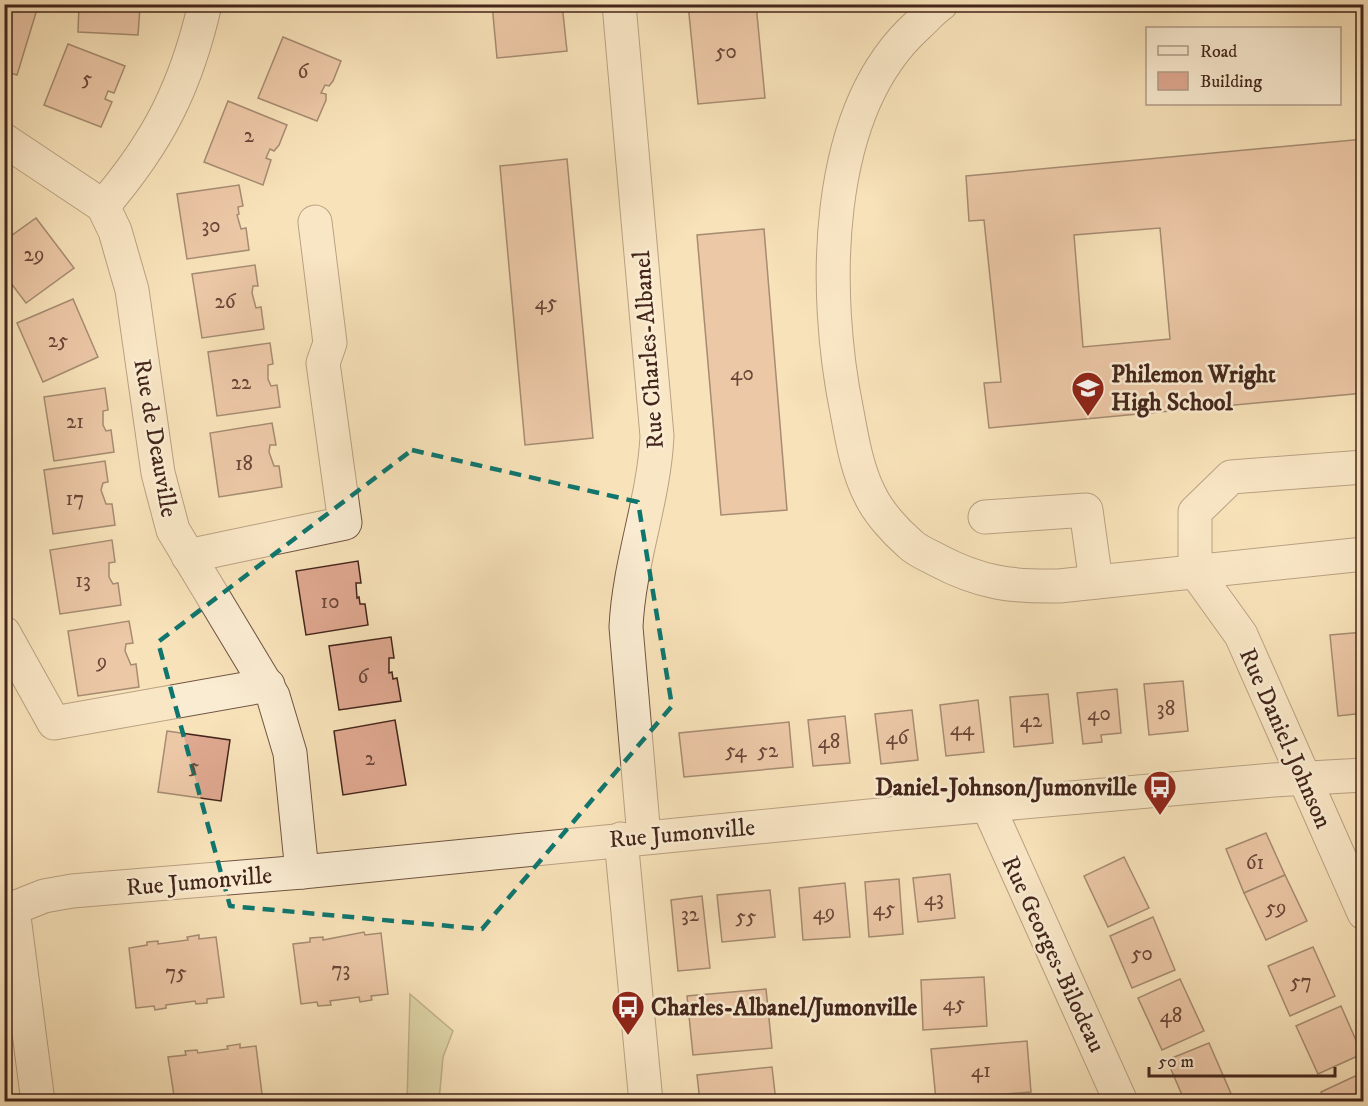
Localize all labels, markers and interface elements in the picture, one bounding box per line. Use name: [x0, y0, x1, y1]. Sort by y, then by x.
legend: [1146, 27, 1341, 105]
house number: 50: [715, 39, 737, 65]
text: Road: [1200, 41, 1237, 63]
house number: 6: [298, 59, 310, 85]
house number: 5: [82, 66, 92, 92]
text: Building: [1200, 71, 1262, 93]
house number: 2: [244, 123, 255, 149]
house number: 30: [201, 213, 221, 239]
house number: 29: [24, 242, 44, 268]
street label: Rue Charles-Albanel: [627, 249, 671, 450]
house number: 26: [214, 289, 237, 315]
house number: 45: [535, 290, 557, 316]
house number: 25: [48, 328, 68, 354]
street label: Rue de Deauville: [126, 357, 184, 520]
place label: Philemon Wright High School: [1111, 360, 1276, 418]
house number: 40: [730, 361, 754, 387]
house number: 22: [231, 370, 252, 396]
school or university icon: Philemon Wright High School: [1070, 370, 1106, 417]
house number: 21: [66, 409, 84, 435]
house number: 18: [235, 451, 253, 477]
house number: 17: [66, 486, 84, 512]
house number: 13: [75, 568, 91, 594]
house number: 10: [321, 589, 339, 615]
street label: Rue Daniel-Johnson: [1232, 644, 1339, 834]
house number: 9: [96, 649, 107, 675]
house number: 6: [358, 664, 370, 690]
house number: 38: [1157, 696, 1175, 722]
house number: 40: [1087, 701, 1111, 727]
house number: 42: [1020, 708, 1043, 734]
house number: 44: [950, 716, 975, 742]
house number: 46: [885, 725, 910, 751]
house number: 48: [818, 729, 840, 755]
house number: 54: [725, 738, 748, 764]
house number: 52: [758, 738, 779, 764]
house number: 2: [365, 746, 376, 772]
house number: 5: [189, 754, 199, 780]
bus stop icon: Daniel-Johnson/Jumonville: [1142, 769, 1178, 816]
place label: Daniel-Johnson/Jumonville: [875, 773, 1137, 803]
street label: Rue Jumonville: [608, 813, 756, 855]
house number: 61: [1246, 850, 1264, 876]
street label: Rue Georges-Bilodeau: [994, 852, 1112, 1057]
street label: Rue Jumonville: [125, 861, 273, 903]
house number: 43: [924, 886, 944, 912]
house number: 59: [1266, 895, 1286, 921]
house number: 45: [873, 896, 895, 922]
house number: 49: [813, 900, 835, 926]
house number: 32: [681, 902, 700, 928]
house number: 55: [736, 904, 756, 930]
house number: 50: [1131, 941, 1153, 967]
house number: 73: [332, 957, 350, 983]
house number: 75: [165, 960, 187, 986]
house number: 57: [1290, 969, 1312, 995]
bus stop icon: Charles-Albanel/Jumonville: [610, 989, 646, 1036]
house number: 45: [943, 991, 965, 1017]
place label: Charles-Albanel/Jumonville: [651, 993, 917, 1023]
house number: 48: [1160, 1003, 1182, 1029]
scale bar: [1149, 1040, 1335, 1078]
text: 50 m: [1158, 1051, 1194, 1073]
house number: 41: [971, 1058, 991, 1084]

